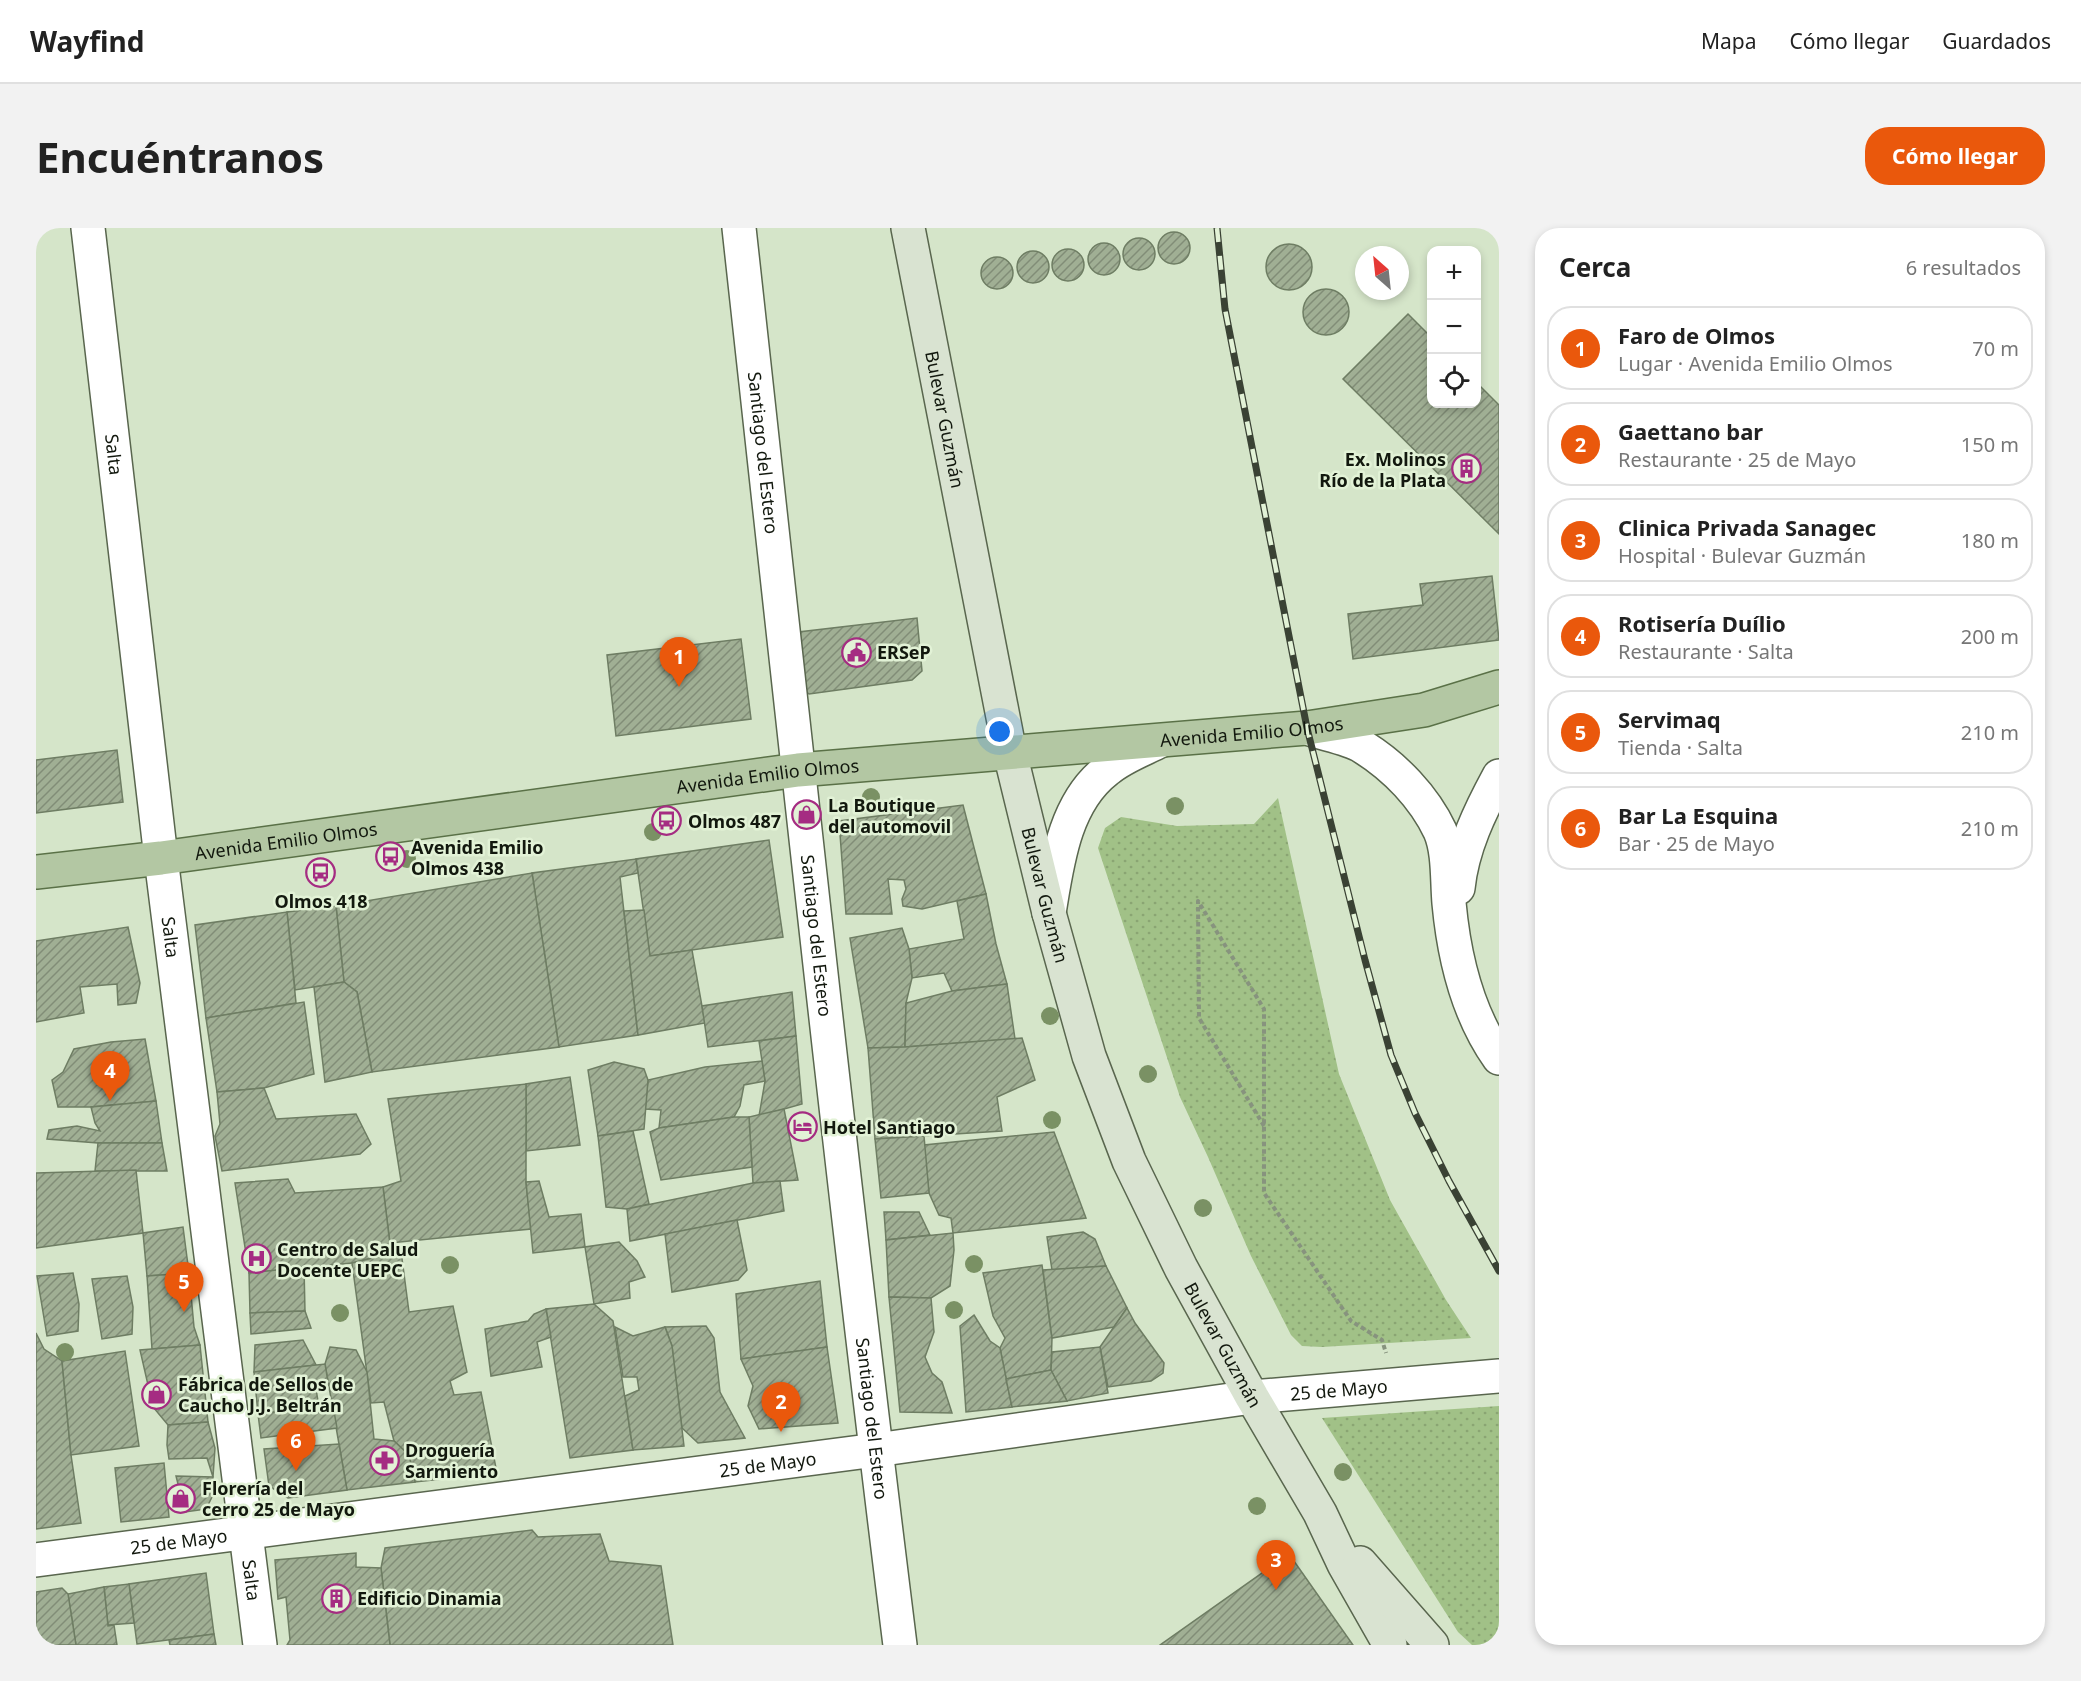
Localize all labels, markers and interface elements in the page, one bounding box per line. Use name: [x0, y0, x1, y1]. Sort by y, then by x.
text: Wayfind: [30, 22, 144, 60]
text: Mapa: [1701, 27, 1756, 55]
text: Cómo llegar: [1789, 27, 1909, 55]
text: Guardados: [1942, 27, 2051, 55]
button: Cómo llegar: [1865, 127, 2045, 185]
text: Encuéntranos: [36, 128, 324, 185]
north arrow: [1355, 246, 1409, 300]
map controls: [1427, 246, 1481, 408]
button: +: [1427, 246, 1481, 300]
text: Cerca: [1559, 249, 1631, 285]
text: 6 resultados: [1906, 254, 2021, 281]
button: −: [1427, 300, 1481, 354]
text: Faro de Olmos: [1618, 320, 1775, 350]
text: 1: [1575, 335, 1586, 362]
text: 70 m: [1972, 335, 2019, 362]
street label: Bulevar Guzmán: [920, 349, 970, 490]
text: Lugar · Avenida Emilio Olmos: [1618, 350, 1893, 377]
button: locate: [1427, 354, 1481, 408]
street label: Santiago del Estero: [743, 370, 784, 535]
text: Gaettano bar: [1618, 416, 1763, 446]
text: 2: [1575, 431, 1586, 458]
text: 150 m: [1961, 431, 2019, 458]
street label: Salta: [100, 433, 129, 476]
text: Restaurante · 25 de Mayo: [1618, 446, 1856, 473]
place label: Ex. Molinos Río de la Plata: [1319, 447, 1446, 492]
building icon: Ex. Molinos Río de la Plata: [1451, 453, 1483, 485]
text: Clinica Privada Sanagec: [1618, 512, 1876, 542]
text: 3: [1575, 527, 1586, 554]
text: 180 m: [1961, 527, 2019, 554]
text: Hospital · Bulevar Guzmán: [1618, 542, 1866, 569]
text: Rotisería Duílio: [1618, 608, 1786, 638]
text: 4: [1575, 623, 1586, 650]
text: 200 m: [1961, 623, 2019, 650]
public building icon: ERSeP: [840, 636, 872, 668]
pin: 1: [660, 638, 698, 687]
text: Restaurante · Salta: [1618, 638, 1794, 665]
place label: ERSeP: [877, 640, 931, 664]
text: Servimaq: [1618, 704, 1721, 734]
street label: Avenida Emilio Olmos: [1159, 711, 1345, 752]
your location: [985, 717, 1014, 746]
text: 5: [1575, 719, 1586, 746]
text: 210 m: [1961, 719, 2019, 746]
text: Tienda · Salta: [1618, 734, 1743, 761]
street label: Avenida Emilio Olmos: [675, 753, 860, 799]
place label: La Boutique del automovil: [828, 793, 951, 838]
shop icon: La Boutique del automovil: [791, 799, 823, 831]
text: Bar La Esquina: [1618, 800, 1778, 830]
bus stop icon: Olmos 487: [651, 805, 683, 837]
place label: Olmos 487: [688, 809, 781, 833]
text: 6: [1575, 815, 1586, 842]
text: 210 m: [1961, 815, 2019, 842]
street label: Avenida Emilio Olmos: [193, 816, 379, 865]
street label: Bulevar Guzmán: [1016, 824, 1074, 966]
text: Bar · 25 de Mayo: [1618, 830, 1775, 857]
place label: Avenida Emilio Olmos 438: [411, 835, 543, 880]
bus stop icon: Avenida Emilio Olmos 438: [374, 841, 406, 873]
street label: Santiago del Estero: [796, 854, 838, 1018]
bus stop icon: Olmos 418: [305, 856, 337, 888]
place label: Olmos 418: [274, 889, 368, 913]
street label: Salta: [156, 915, 185, 959]
pin: 4: [90, 1052, 130, 1101]
hotel icon: Hotel Santiago: [786, 1111, 818, 1143]
place label: Hotel Santiago: [823, 1115, 956, 1139]
place label: Centro de Salud Docente UEPC: [277, 1237, 418, 1282]
hospital icon: Centro de Salud Docente UEPC: [240, 1243, 272, 1275]
pin: 5: [164, 1262, 204, 1312]
street label: Bulevar Guzmán: [1179, 1278, 1267, 1412]
street label: Santiago del Estero: [851, 1336, 894, 1501]
place label: Fábrica de Sellos de Caucho J.J. Beltrán: [178, 1372, 354, 1417]
street label: 25 de Mayo: [1289, 1374, 1388, 1406]
shop icon: Fábrica de Sellos de Caucho J.J. Beltrán: [141, 1378, 173, 1410]
pin: 2: [762, 1382, 800, 1432]
pin: 6: [276, 1422, 316, 1471]
place label: Droguería Sarmiento: [405, 1438, 498, 1483]
pharmacy icon: Droguería Sarmiento: [368, 1444, 400, 1476]
street label: 25 de Mayo: [718, 1446, 818, 1482]
place label: Florería del cerro 25 de Mayo: [202, 1476, 355, 1521]
shop icon: Florería del cerro 25 de Mayo: [165, 1482, 197, 1514]
street label: 25 de Mayo: [129, 1523, 229, 1560]
pin: 3: [1256, 1540, 1296, 1590]
street label: Salta: [237, 1558, 266, 1602]
building icon: Edificio Dinamia: [320, 1582, 352, 1614]
place label: Edificio Dinamia: [357, 1586, 502, 1610]

